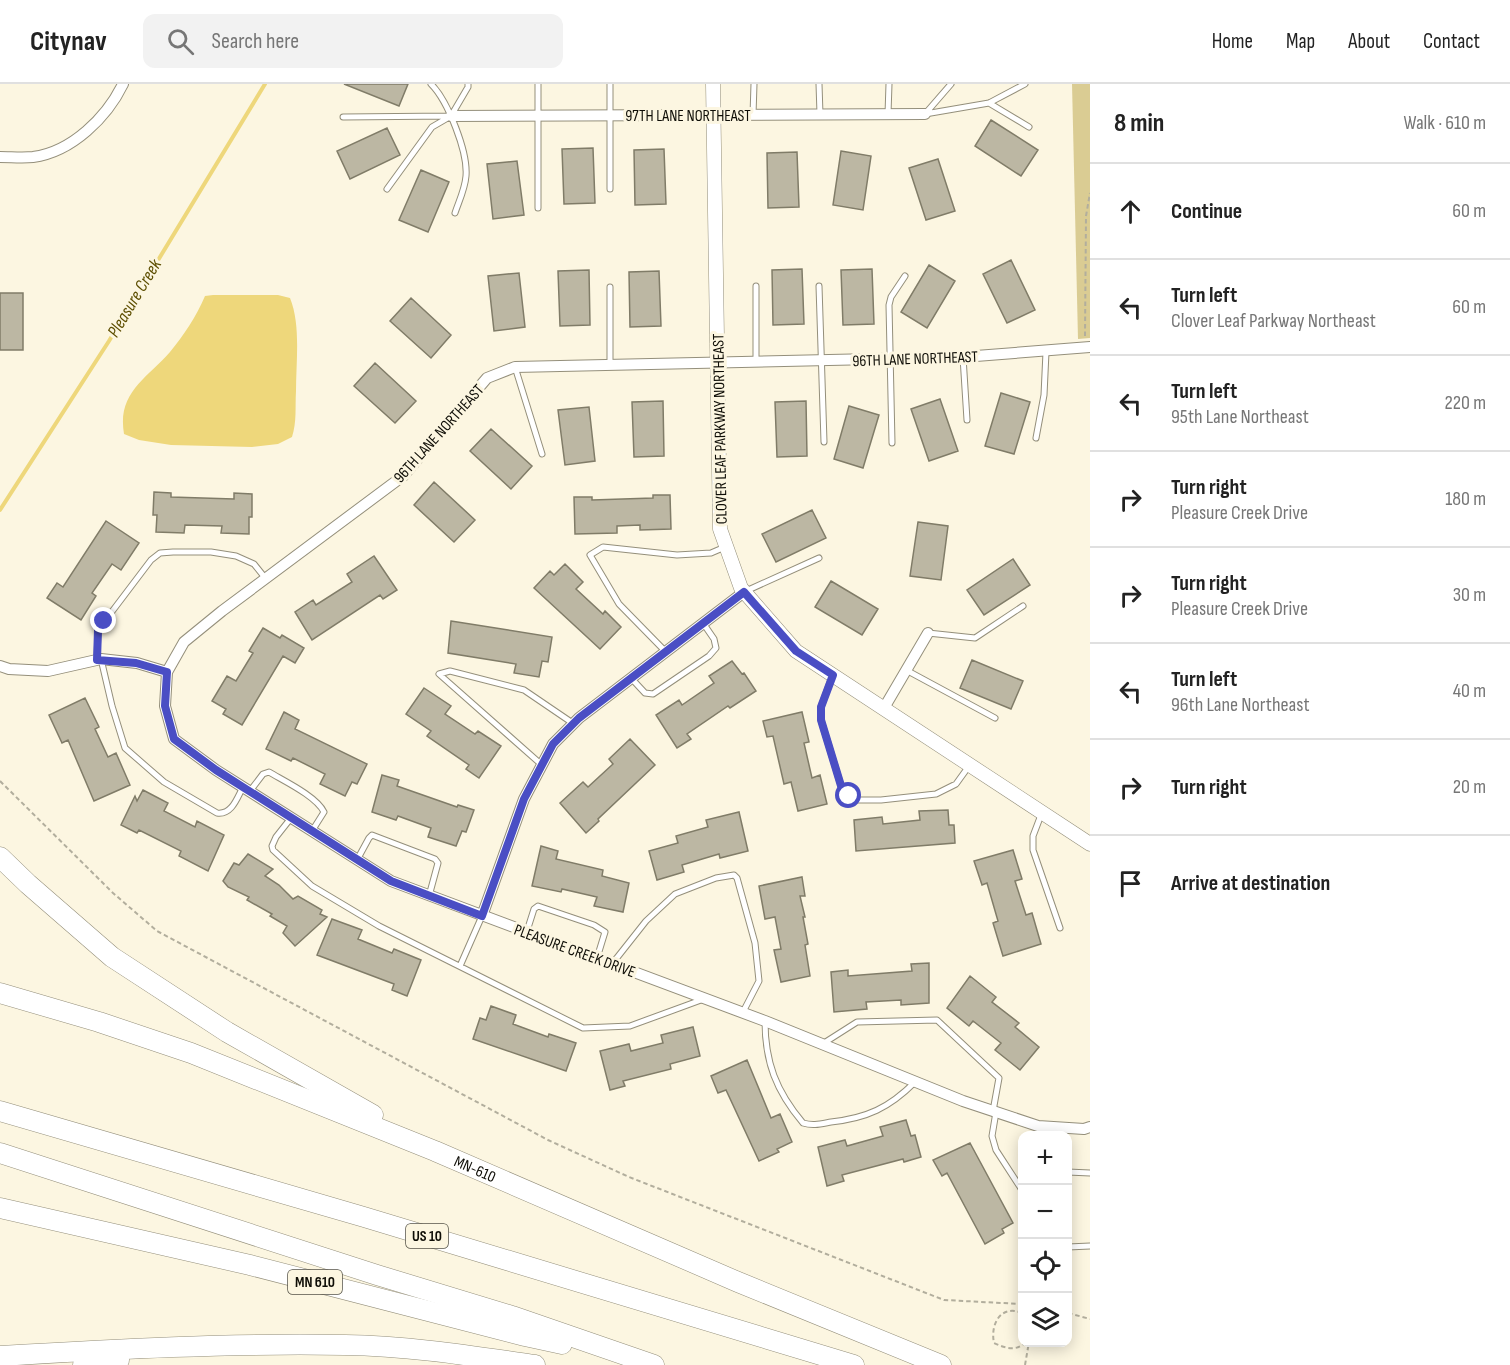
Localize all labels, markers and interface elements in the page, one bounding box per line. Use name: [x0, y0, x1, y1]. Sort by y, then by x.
search box: [143, 14, 563, 68]
text: Citynav: [30, 25, 107, 58]
icon: search: [164, 25, 197, 58]
text: Search here: [212, 28, 299, 55]
text: Home: [1212, 29, 1253, 54]
text: Map: [1286, 29, 1315, 54]
text: About: [1348, 29, 1390, 54]
text: Contact: [1423, 29, 1480, 54]
street label: 97TH LANE NORTHEAST: [625, 107, 751, 126]
text: 8 min: [1114, 108, 1164, 139]
text: Walk · 610 m: [1403, 111, 1486, 135]
icon: ahead: [1114, 195, 1147, 228]
text: Continue: [1171, 198, 1242, 225]
text: 60 m: [1452, 199, 1486, 223]
water label: Pleasure Creek: [103, 254, 167, 341]
text: Turn left: [1171, 282, 1237, 309]
icon: left: [1114, 291, 1147, 324]
text: 60 m: [1452, 295, 1486, 319]
text: Clover Leaf Parkway Northeast: [1171, 309, 1376, 333]
street label: CLOVER LEAF PARKWAY NORTHEAST: [709, 333, 732, 525]
street label: 96TH LANE NORTHEAST: [852, 348, 979, 371]
text: Turn left: [1171, 378, 1237, 405]
street label: 96TH LANE NORTHEAST: [390, 381, 489, 487]
icon: left: [1114, 387, 1147, 420]
text: 220 m: [1445, 391, 1486, 415]
text: 95th Lane Northeast: [1171, 405, 1309, 429]
text: Turn right: [1171, 474, 1247, 501]
icon: right: [1114, 483, 1147, 516]
text: 180 m: [1445, 487, 1486, 511]
text: Pleasure Creek Drive: [1171, 501, 1308, 525]
text: Turn right: [1171, 570, 1247, 597]
icon: right: [1114, 579, 1147, 612]
text: 30 m: [1453, 583, 1486, 607]
text: Pleasure Creek Drive: [1171, 597, 1308, 621]
route end: [90, 607, 116, 633]
text: Turn left: [1171, 666, 1237, 693]
icon: left: [1114, 675, 1147, 708]
text: 40 m: [1453, 679, 1486, 703]
text: 96th Lane Northeast: [1171, 693, 1310, 717]
icon: right: [1114, 771, 1147, 804]
text: Turn right: [1171, 774, 1247, 801]
text: 20 m: [1453, 775, 1486, 799]
route start: [835, 782, 861, 808]
icon: arrive: [1114, 867, 1147, 900]
text: Arrive at destination: [1171, 870, 1330, 897]
street label: PLEASURE CREEK DRIVE: [511, 921, 638, 982]
map controls: [1018, 1131, 1072, 1347]
button: +: [1018, 1131, 1072, 1185]
street label: MN-610: [451, 1152, 498, 1187]
button: −: [1018, 1185, 1072, 1239]
road number: US 10: [406, 1224, 448, 1248]
button: locate: [1018, 1239, 1072, 1293]
road number: MN 610: [288, 1270, 342, 1294]
button: layers: [1018, 1293, 1072, 1347]

